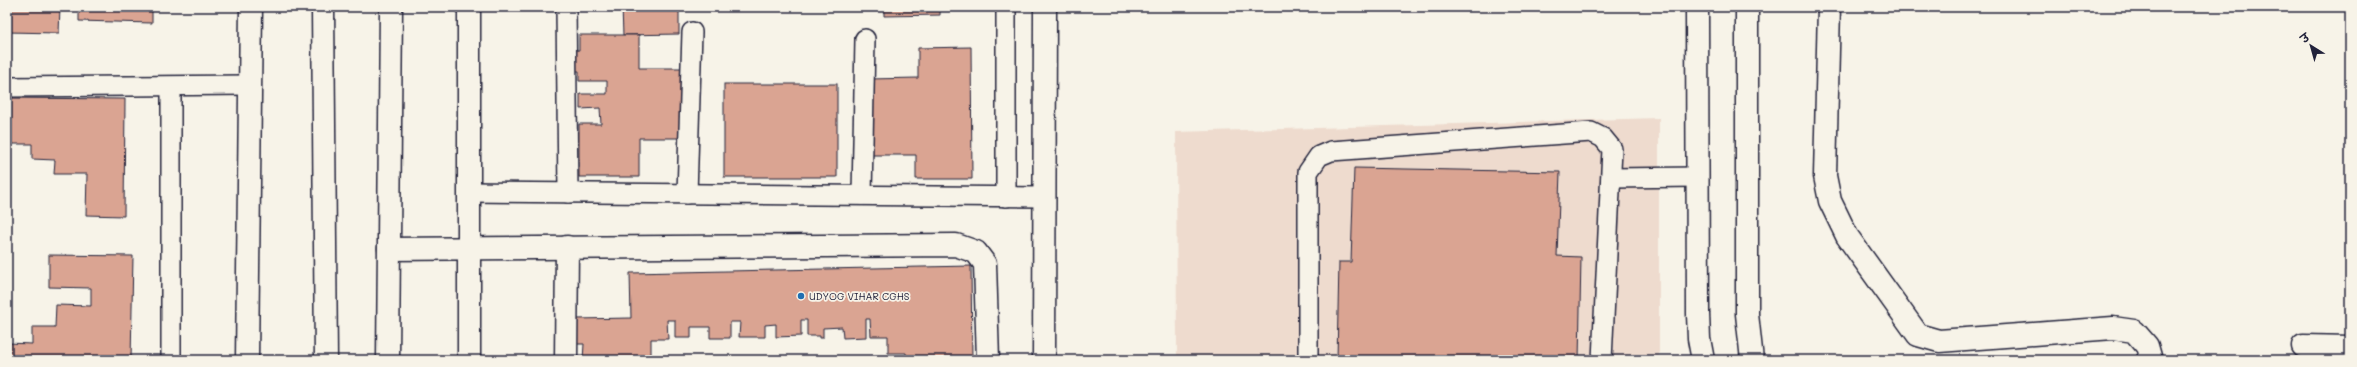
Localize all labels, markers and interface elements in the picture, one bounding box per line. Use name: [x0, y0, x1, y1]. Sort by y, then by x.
north arrow: [2291, 26, 2331, 66]
text: उ: [2296, 28, 2313, 46]
place label: UDYOG VIHAR CGHS: [809, 289, 910, 303]
marker: UDYOG VIHAR CGHS: [796, 291, 806, 301]

